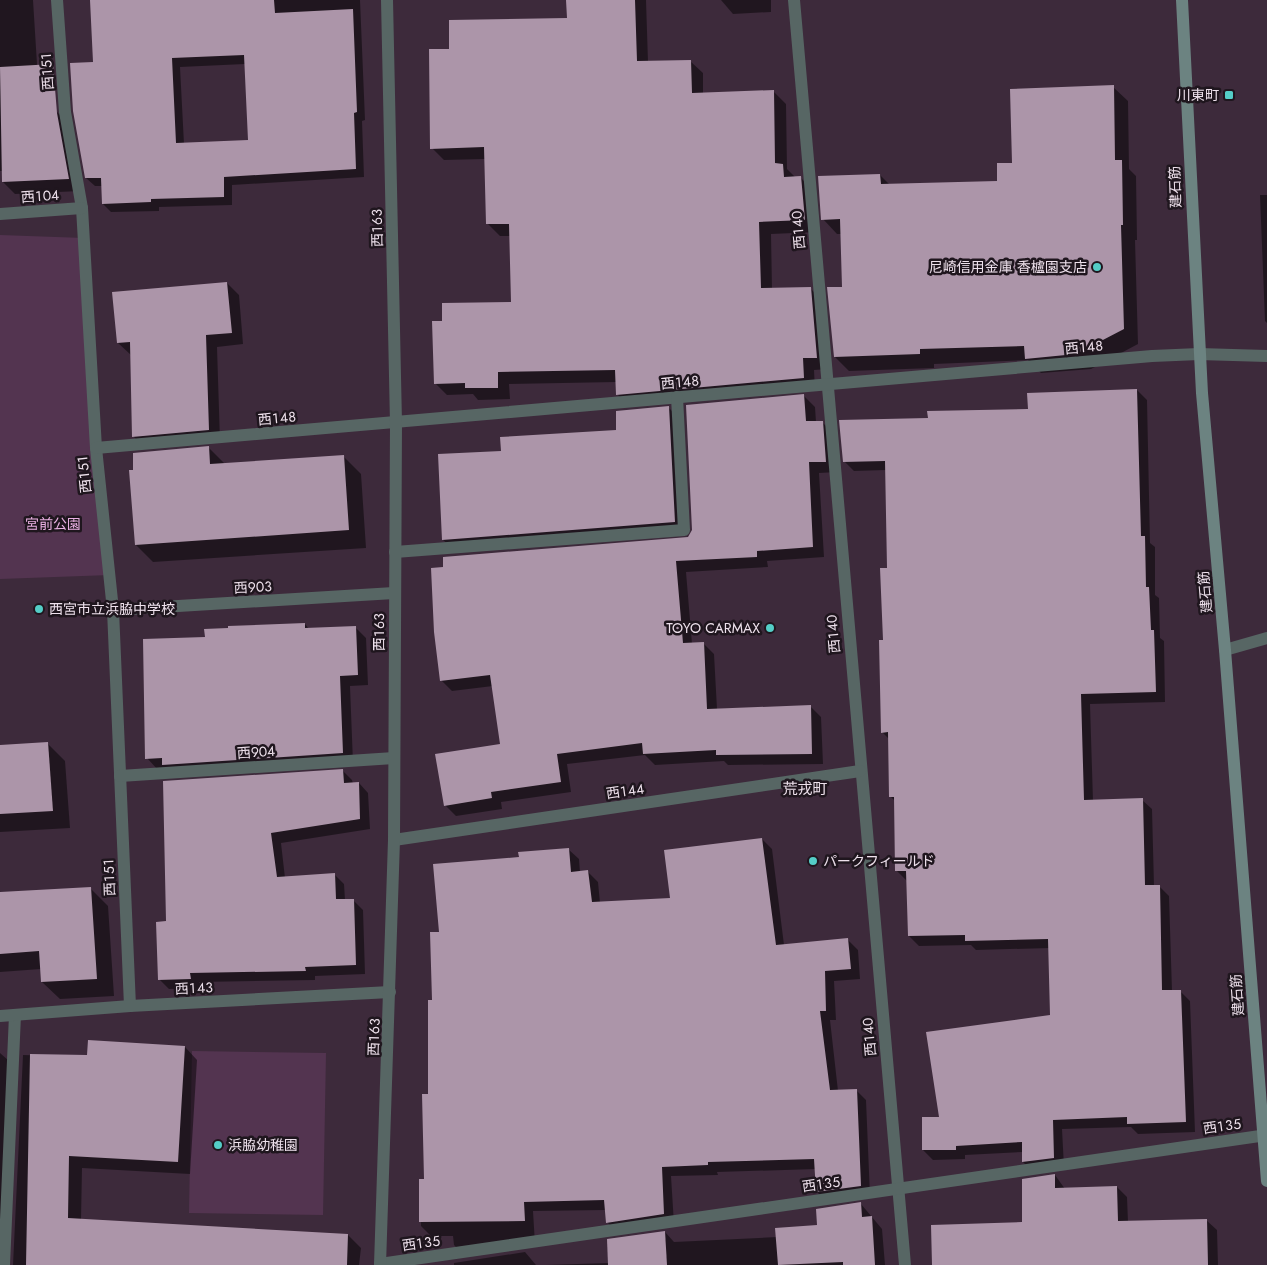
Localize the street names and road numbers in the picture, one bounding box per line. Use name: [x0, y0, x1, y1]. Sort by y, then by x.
street label: 西１５１: [36, 51, 58, 91]
street label: 建石筋: [1164, 166, 1186, 208]
street label: 西１０４: [20, 185, 60, 207]
street label: 西１６３: [367, 209, 387, 247]
street label: 西１４０: [786, 210, 810, 250]
street label: 西１４８: [1064, 335, 1104, 359]
street label: 西１４８: [660, 370, 700, 394]
street label: 西１４８: [257, 406, 297, 430]
street label: 西１５１: [72, 454, 96, 494]
street label: 建石筋: [1193, 570, 1217, 614]
street label: 西９０３: [233, 576, 273, 598]
street label: 西１６３: [369, 613, 389, 651]
street label: 西１４０: [821, 614, 845, 654]
street label: 西９０４: [236, 741, 276, 763]
street label: 西１４４: [605, 778, 645, 804]
street label: 西１５１: [98, 857, 120, 897]
street label: 建石筋: [1226, 973, 1248, 1017]
street label: 西１４３: [174, 977, 214, 999]
street label: 西１６３: [363, 1017, 385, 1057]
street label: 西１４０: [857, 1017, 881, 1057]
street label: 西１３５: [1202, 1113, 1242, 1139]
street label: 西１３５: [801, 1171, 841, 1197]
street label: 西１３５: [401, 1230, 441, 1256]

